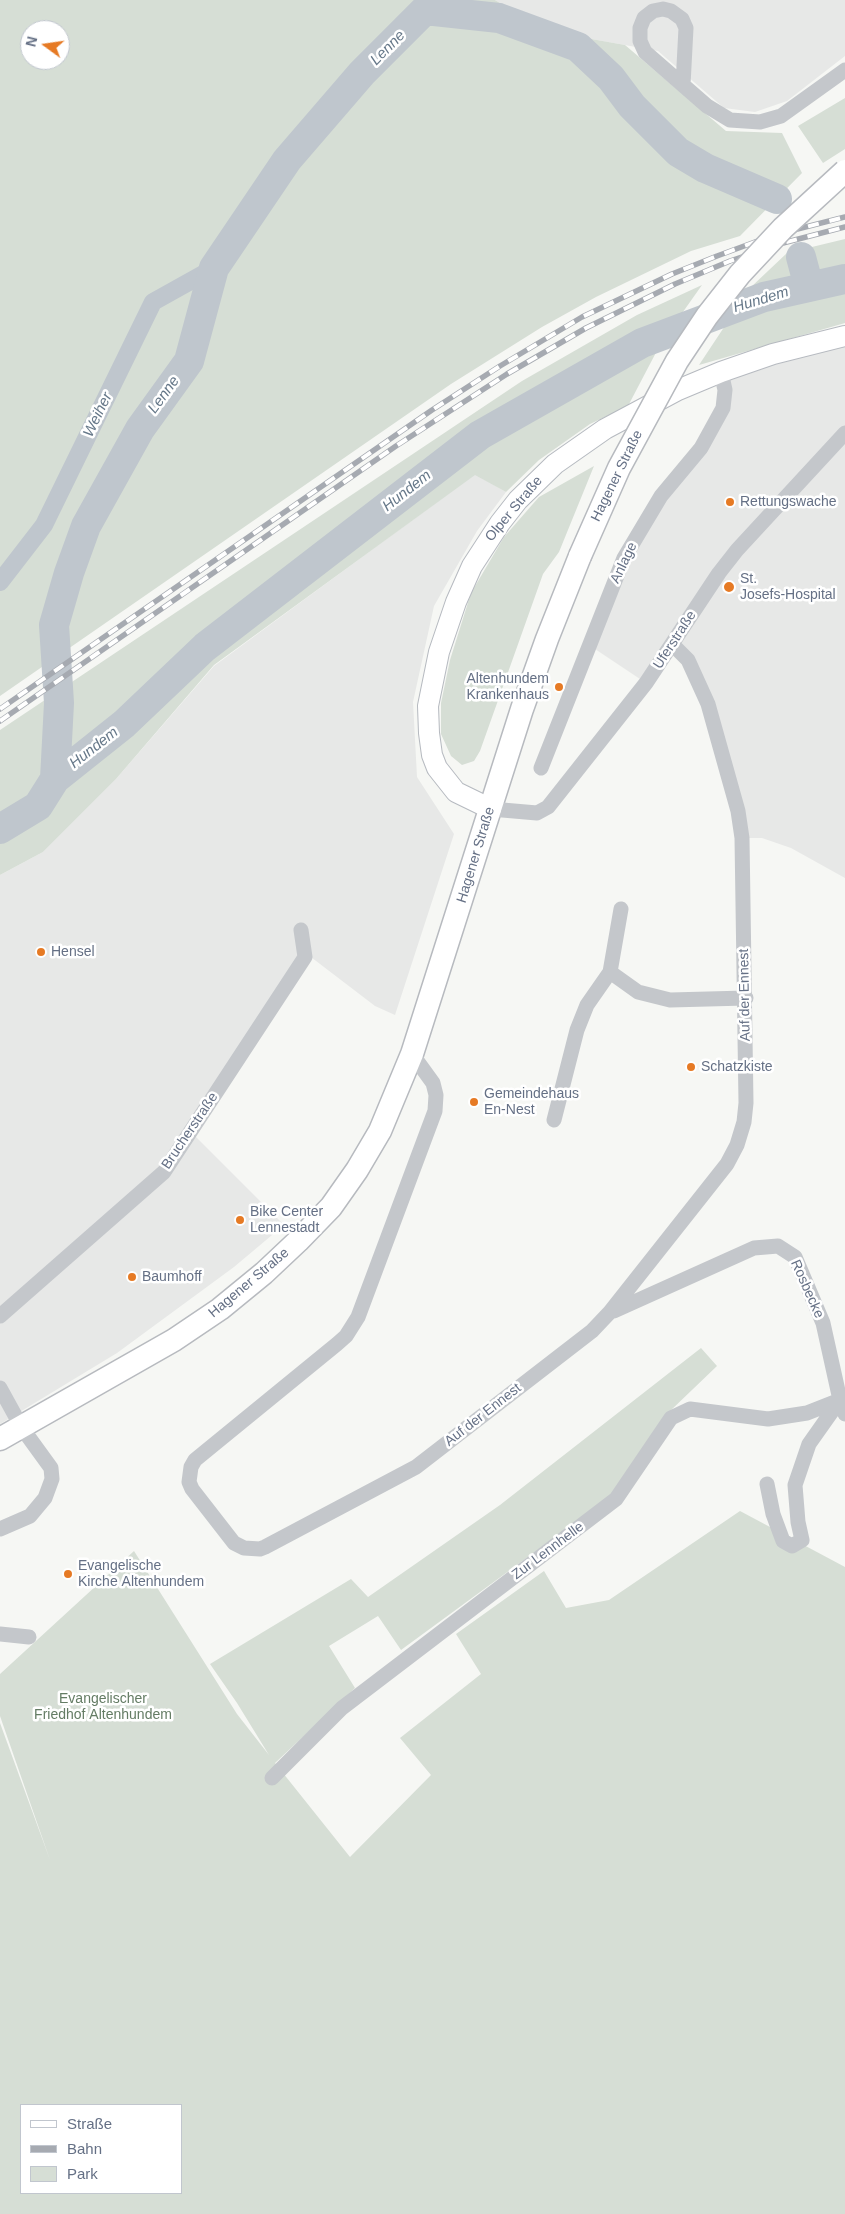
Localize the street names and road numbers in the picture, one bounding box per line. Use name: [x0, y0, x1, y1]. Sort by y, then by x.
street label: Hagener Straße: [588, 428, 646, 524]
street label: Olper Straße: [482, 473, 546, 545]
street label: Anlage: [607, 540, 641, 586]
street label: Uferstraße: [650, 608, 700, 672]
street label: Hagener Straße: [453, 805, 499, 905]
street label: Auf der Ennest: [736, 949, 754, 1041]
street label: Brucherstraße: [158, 1090, 222, 1172]
street label: Hagener Straße: [205, 1245, 293, 1321]
street label: Rosbecke: [787, 1257, 827, 1321]
street label: Auf der Ennest: [441, 1380, 525, 1450]
street label: Zur Lennhelle: [509, 1519, 587, 1583]

